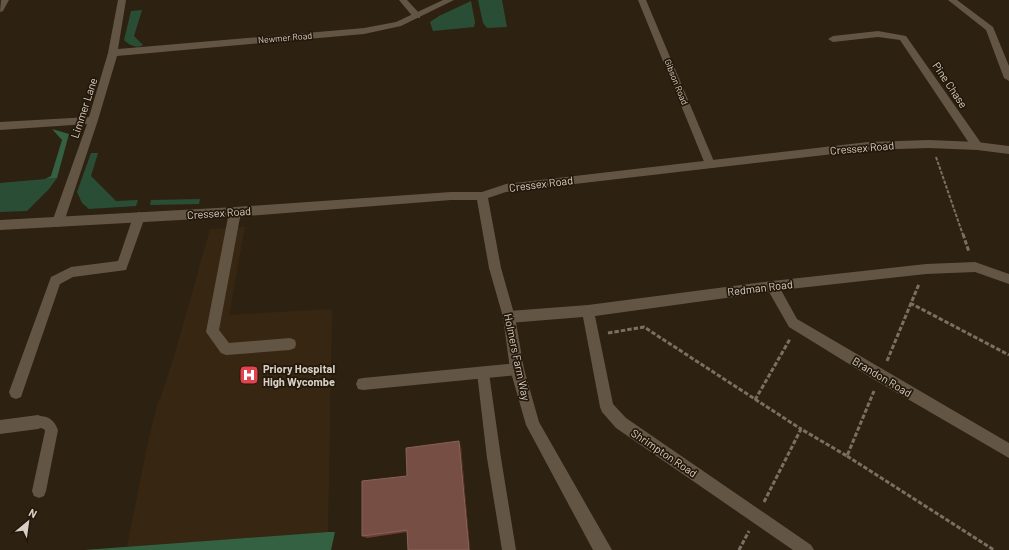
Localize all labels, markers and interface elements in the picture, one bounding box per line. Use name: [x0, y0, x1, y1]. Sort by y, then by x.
street label: Newmer Road: [257, 30, 313, 45]
street label: Gibson Road: [662, 57, 691, 106]
street label: Pine Chase: [930, 59, 971, 110]
street label: Limmer Lane: [68, 76, 99, 140]
street label: Cressex Road: [829, 138, 895, 157]
street label: Cressex Road: [508, 173, 574, 194]
street label: Cressex Road: [186, 204, 251, 221]
street label: Redman Road: [727, 277, 793, 298]
street label: Holmers Farm Way: [502, 312, 533, 402]
street label: Brandon Road: [850, 354, 914, 399]
place label: Priory Hospital High Wycombe: [263, 362, 335, 388]
hospital icon: Priory Hospital High Wycombe: [238, 364, 260, 386]
street label: Shrimpton Road: [629, 426, 700, 479]
north arrow: [8, 502, 48, 542]
text: N: [27, 505, 39, 520]

